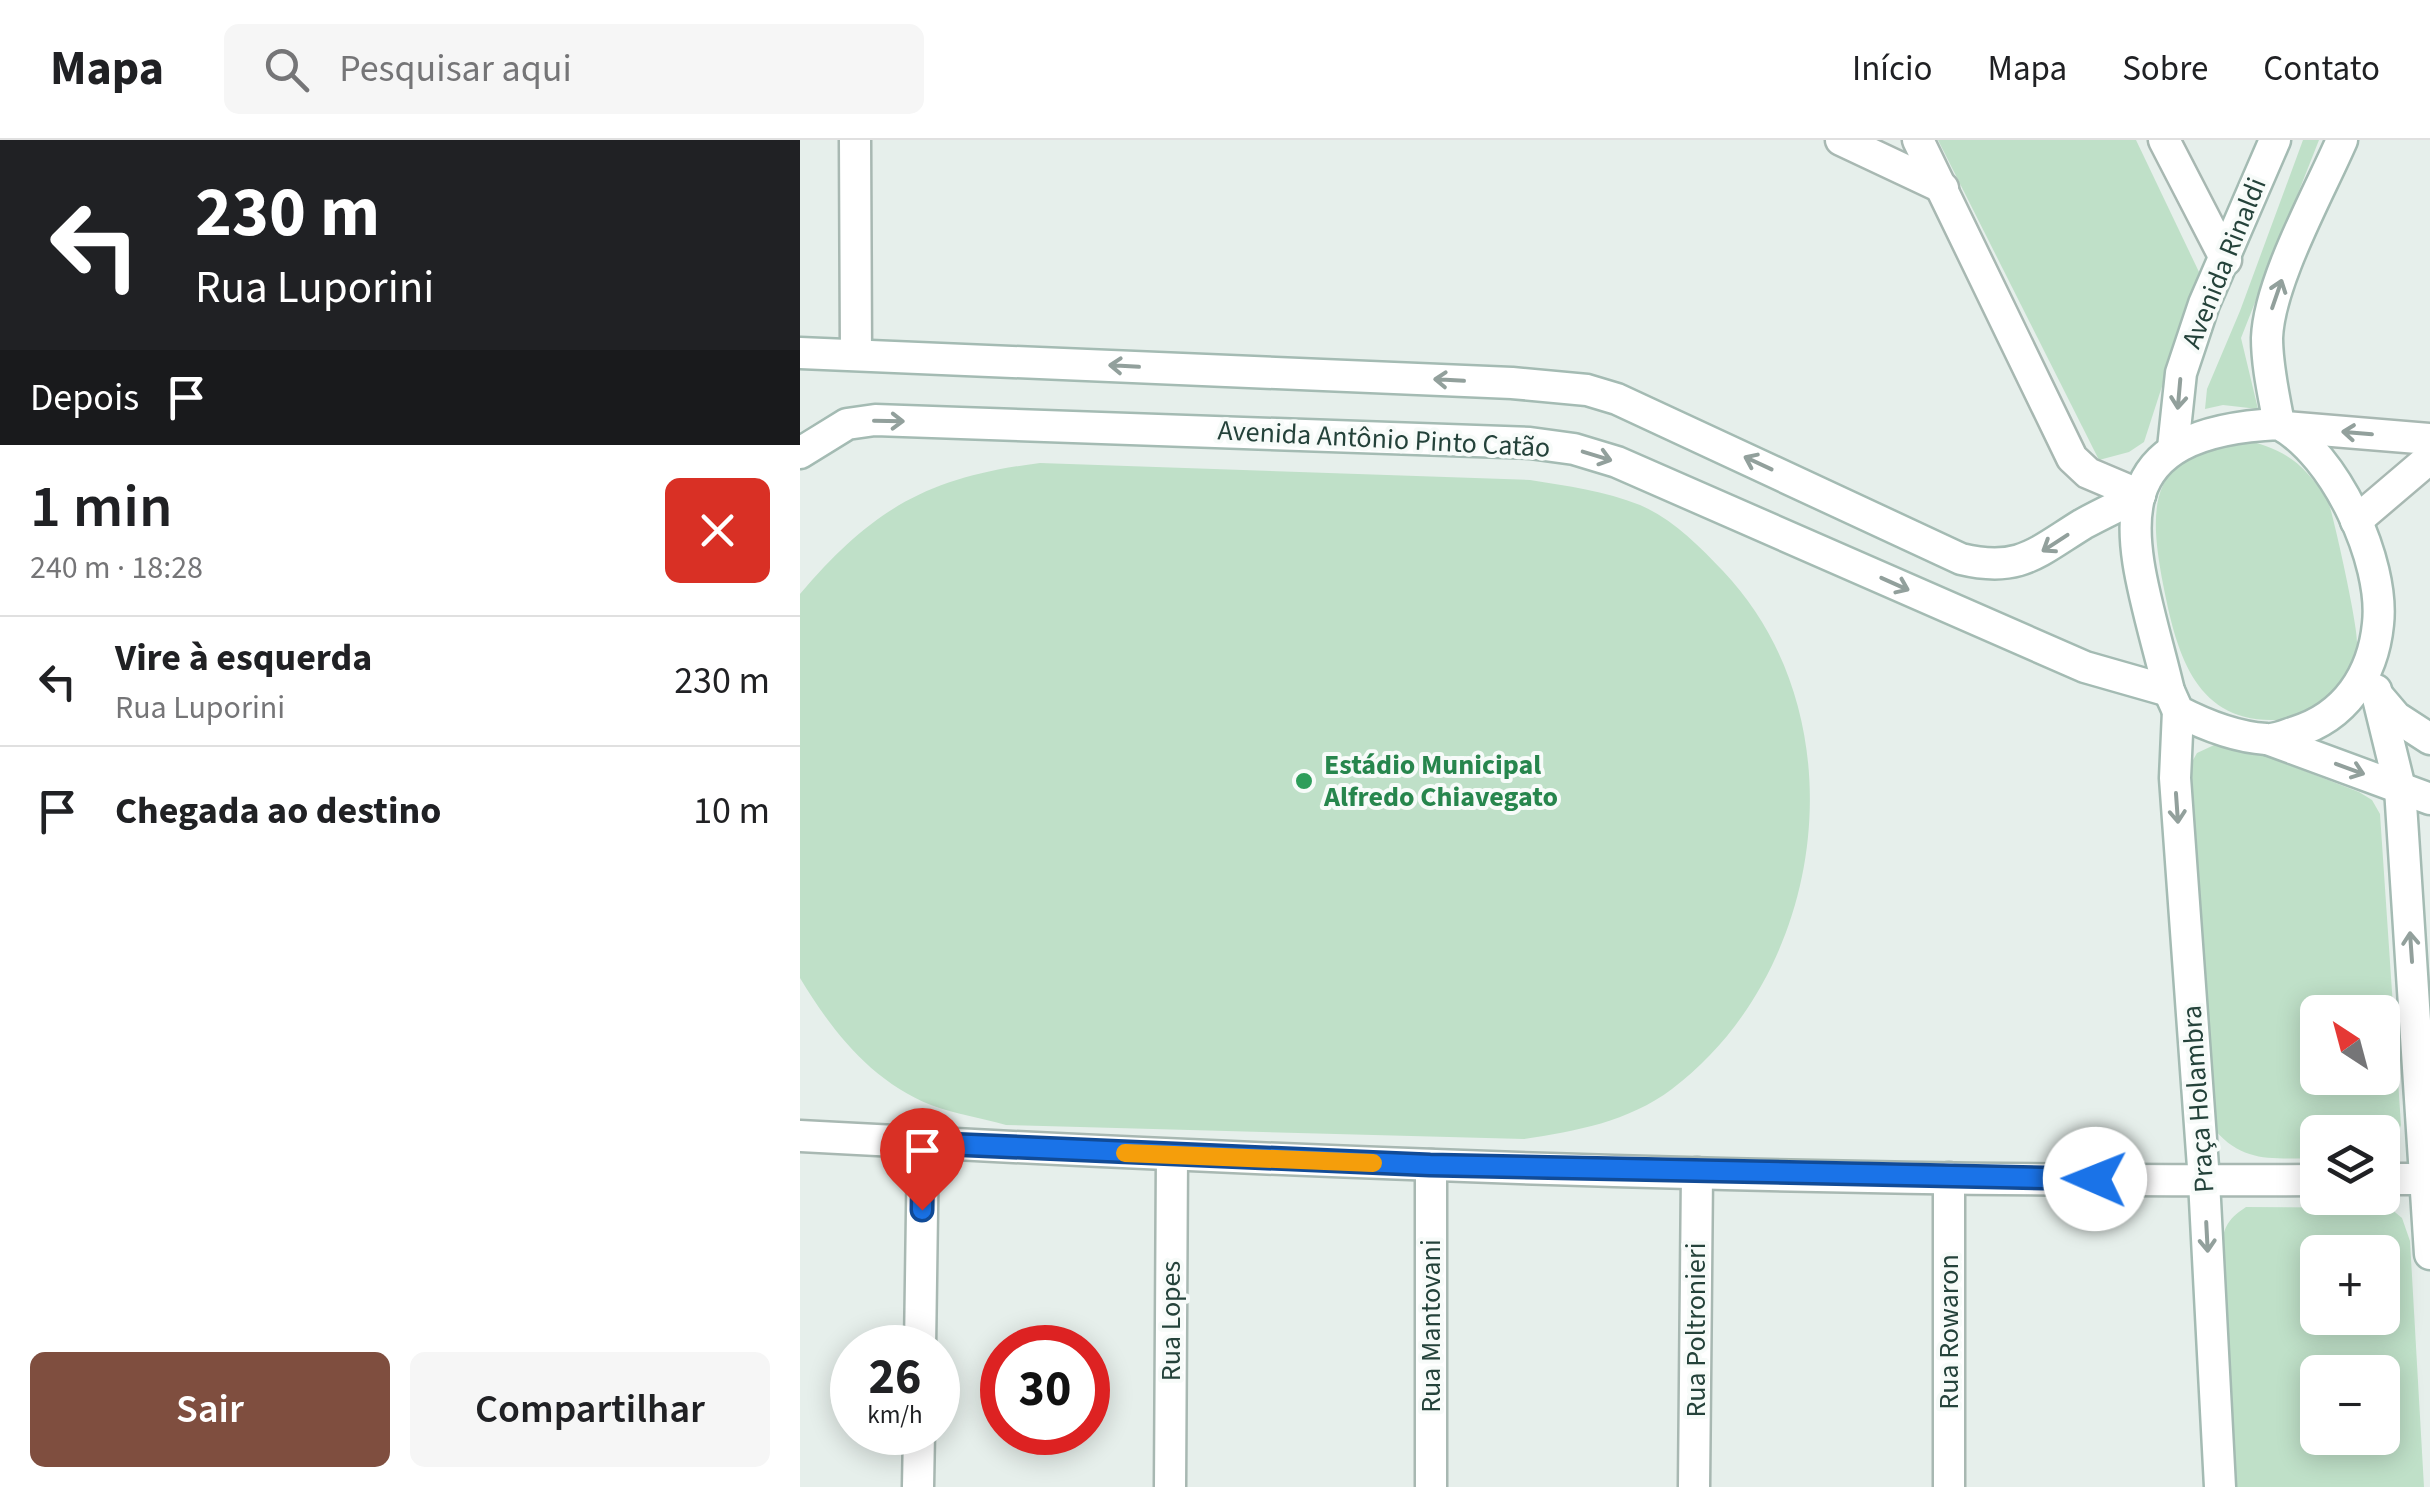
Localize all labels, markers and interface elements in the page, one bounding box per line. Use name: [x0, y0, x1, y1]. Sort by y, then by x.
search box: [224, 24, 924, 114]
text: Mapa: [50, 35, 164, 103]
icon: search: [259, 42, 314, 97]
text: Pesquisar aqui: [339, 42, 572, 96]
text: Início: [1852, 44, 1932, 94]
text: Mapa: [1987, 44, 2067, 94]
text: Sobre: [2122, 44, 2208, 94]
text: Contato: [2263, 44, 2380, 94]
text: 230 m: [195, 163, 380, 263]
street label: Avenida Rinaldi: [2172, 172, 2276, 354]
icon: left: [30, 180, 160, 310]
text: Rua Luporini: [195, 256, 434, 320]
one-way arrow: [2270, 278, 2288, 310]
one-way arrow: [1108, 356, 1140, 375]
icon: arrive: [159, 370, 214, 425]
text: Depois: [30, 371, 139, 425]
one-way arrow: [1433, 371, 1465, 390]
one-way arrow: [2169, 377, 2188, 409]
street label: Avenida Antônio Pinto Catão: [1217, 410, 1551, 468]
one-way arrow: [872, 411, 904, 430]
one-way arrow: [2342, 423, 2374, 442]
one-way arrow: [1580, 448, 1612, 466]
one-way arrow: [1744, 452, 1774, 471]
text: 1 min: [30, 465, 173, 550]
button: close: [665, 478, 770, 583]
one-way arrow: [2042, 533, 2069, 553]
text: 240 m · 18:28: [30, 545, 203, 591]
one-way arrow: [1879, 576, 1910, 594]
text: Vire à esquerda: [115, 631, 372, 685]
icon: left: [30, 654, 85, 709]
text: 230 m: [674, 654, 770, 708]
text: Rua Luporini: [115, 685, 285, 731]
place label: Estádio Municipal Alfredo Chiavegato: [1323, 745, 1558, 817]
one-way arrow: [2334, 761, 2365, 779]
marker: Estádio Municipal Alfredo Chiavegato: [1293, 770, 1315, 792]
icon: arrive: [30, 784, 85, 839]
text: Chegada ao destino: [115, 784, 441, 838]
text: 10 m: [693, 784, 770, 838]
one-way arrow: [2168, 792, 2187, 824]
one-way arrow: [2401, 931, 2420, 964]
north arrow: [2300, 995, 2400, 1095]
map controls: [2300, 995, 2400, 1455]
street label: Praça Holambra: [2171, 1004, 2225, 1194]
pin: [880, 1108, 965, 1211]
button: layers: [2300, 1115, 2400, 1215]
icon: arrive: [895, 1123, 950, 1178]
position arrow: [2043, 1127, 2147, 1231]
one-way arrow: [2198, 1221, 2217, 1253]
button: +: [2300, 1235, 2400, 1335]
street label: Rua Mantovani: [1411, 1239, 1451, 1413]
street label: Rua Poltronieri: [1676, 1242, 1716, 1418]
street label: Rua Rowaron: [1929, 1254, 1969, 1410]
street label: Rua Lopes: [1151, 1261, 1191, 1381]
speed limit sign: 30: [980, 1325, 1110, 1455]
text: 26: [869, 1342, 921, 1413]
button: Sair: [30, 1352, 390, 1467]
button: Compartilhar: [410, 1352, 770, 1467]
button: −: [2300, 1355, 2400, 1455]
text: km/h: [867, 1397, 923, 1433]

